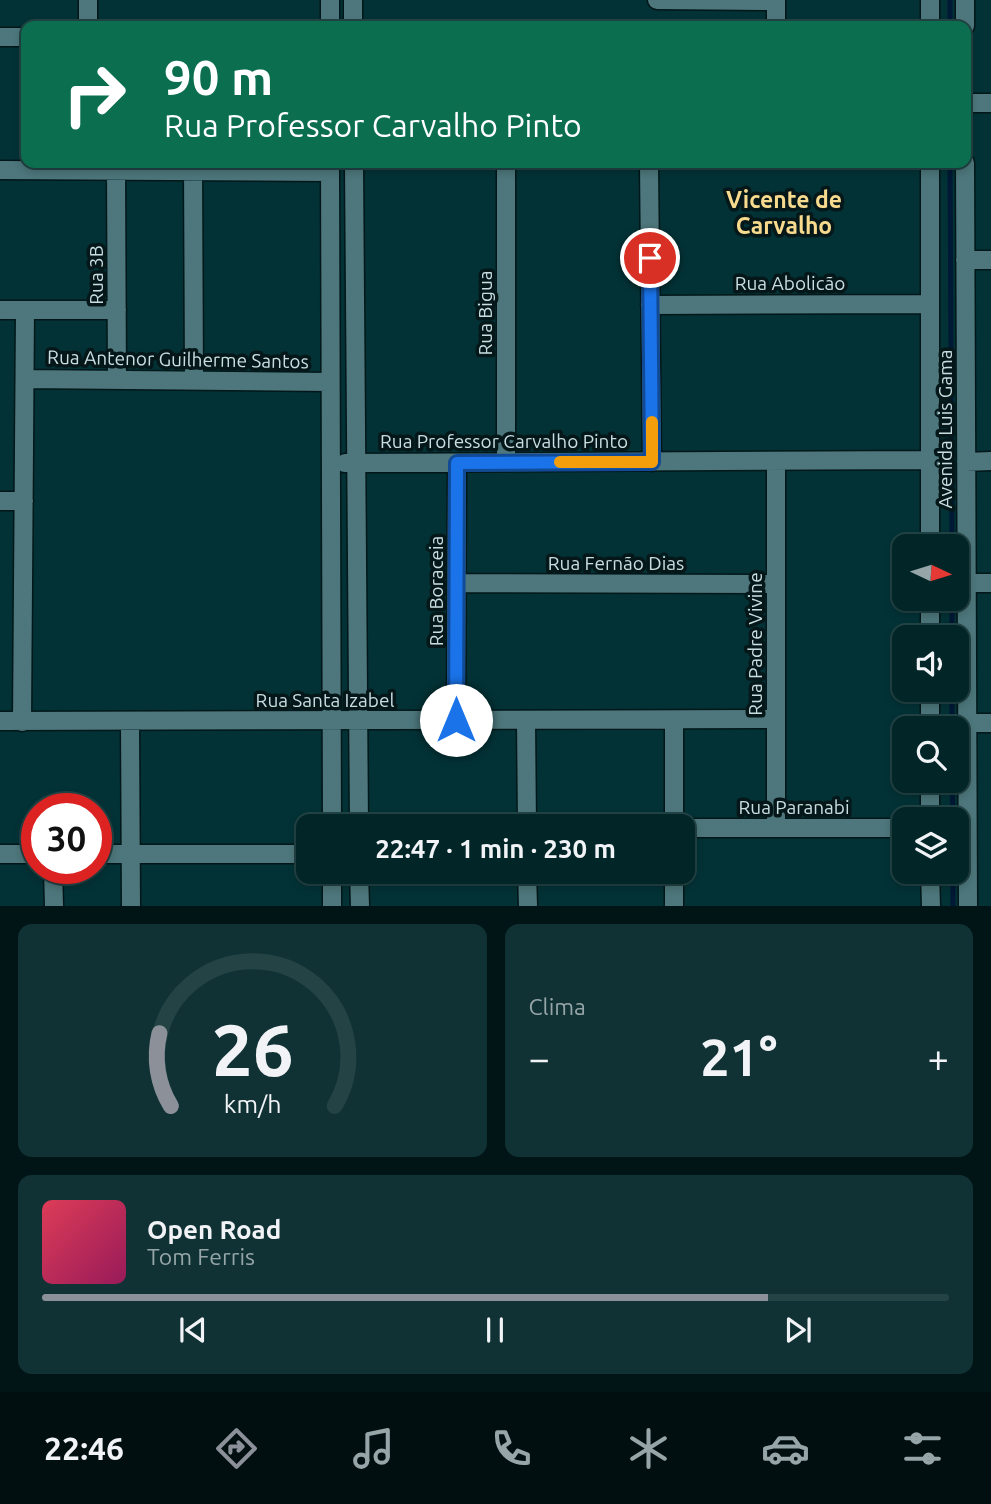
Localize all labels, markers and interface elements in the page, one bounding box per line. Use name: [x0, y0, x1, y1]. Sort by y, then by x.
icon: right: [49, 49, 140, 140]
text: 90 m: [164, 49, 273, 104]
text: Rua Professor Carvalho Pinto: [164, 107, 582, 143]
district label: Vicente de Carvalho: [726, 187, 842, 238]
pin: [620, 228, 680, 288]
icon: arrive: [631, 239, 669, 277]
street label: Rua 3B: [85, 245, 107, 305]
street label: Rua Bigua: [474, 270, 496, 356]
street label: Rua Abolicão: [735, 272, 845, 294]
street label: Rua Antenor Guilherme Santos: [47, 346, 309, 372]
street label: Avenida Luis Gama: [934, 350, 956, 508]
street label: Rua Professor Carvalho Pinto: [380, 430, 628, 452]
north arrow: [892, 534, 970, 611]
map controls: [892, 534, 969, 884]
street label: Rua Boraceia: [425, 536, 447, 646]
street label: Rua Fernão Dias: [548, 552, 684, 574]
street label: Rua Padre Vivine: [744, 572, 766, 716]
button: sound: [892, 625, 969, 702]
position arrow: [419, 683, 493, 757]
street label: Rua Santa Izabel: [256, 689, 394, 711]
button: search: [892, 716, 969, 793]
speed limit sign: 30: [21, 793, 112, 884]
street label: Rua Paranabi: [738, 796, 850, 818]
button: layers: [892, 807, 969, 884]
text: 22:47 · 1 min · 230 m: [375, 834, 616, 863]
text: Clima: [529, 994, 586, 1019]
text: 26: [211, 1009, 293, 1091]
text: 21°: [700, 1028, 777, 1086]
text: −: [529, 1037, 550, 1079]
text: +: [928, 1037, 949, 1079]
text: km/h: [223, 1090, 281, 1118]
text: Open Road: [147, 1215, 281, 1244]
text: Tom Ferris: [147, 1244, 255, 1269]
icon: previous: [174, 1311, 212, 1349]
icon: pause: [476, 1311, 514, 1349]
icon: next: [779, 1311, 817, 1349]
icon: directions: [212, 1424, 261, 1473]
icon: music: [349, 1424, 398, 1473]
icon: phone: [487, 1424, 536, 1473]
icon: climate: [624, 1424, 673, 1473]
icon: car: [761, 1424, 810, 1473]
icon: filters: [898, 1424, 947, 1473]
text: 22:46: [44, 1430, 124, 1466]

